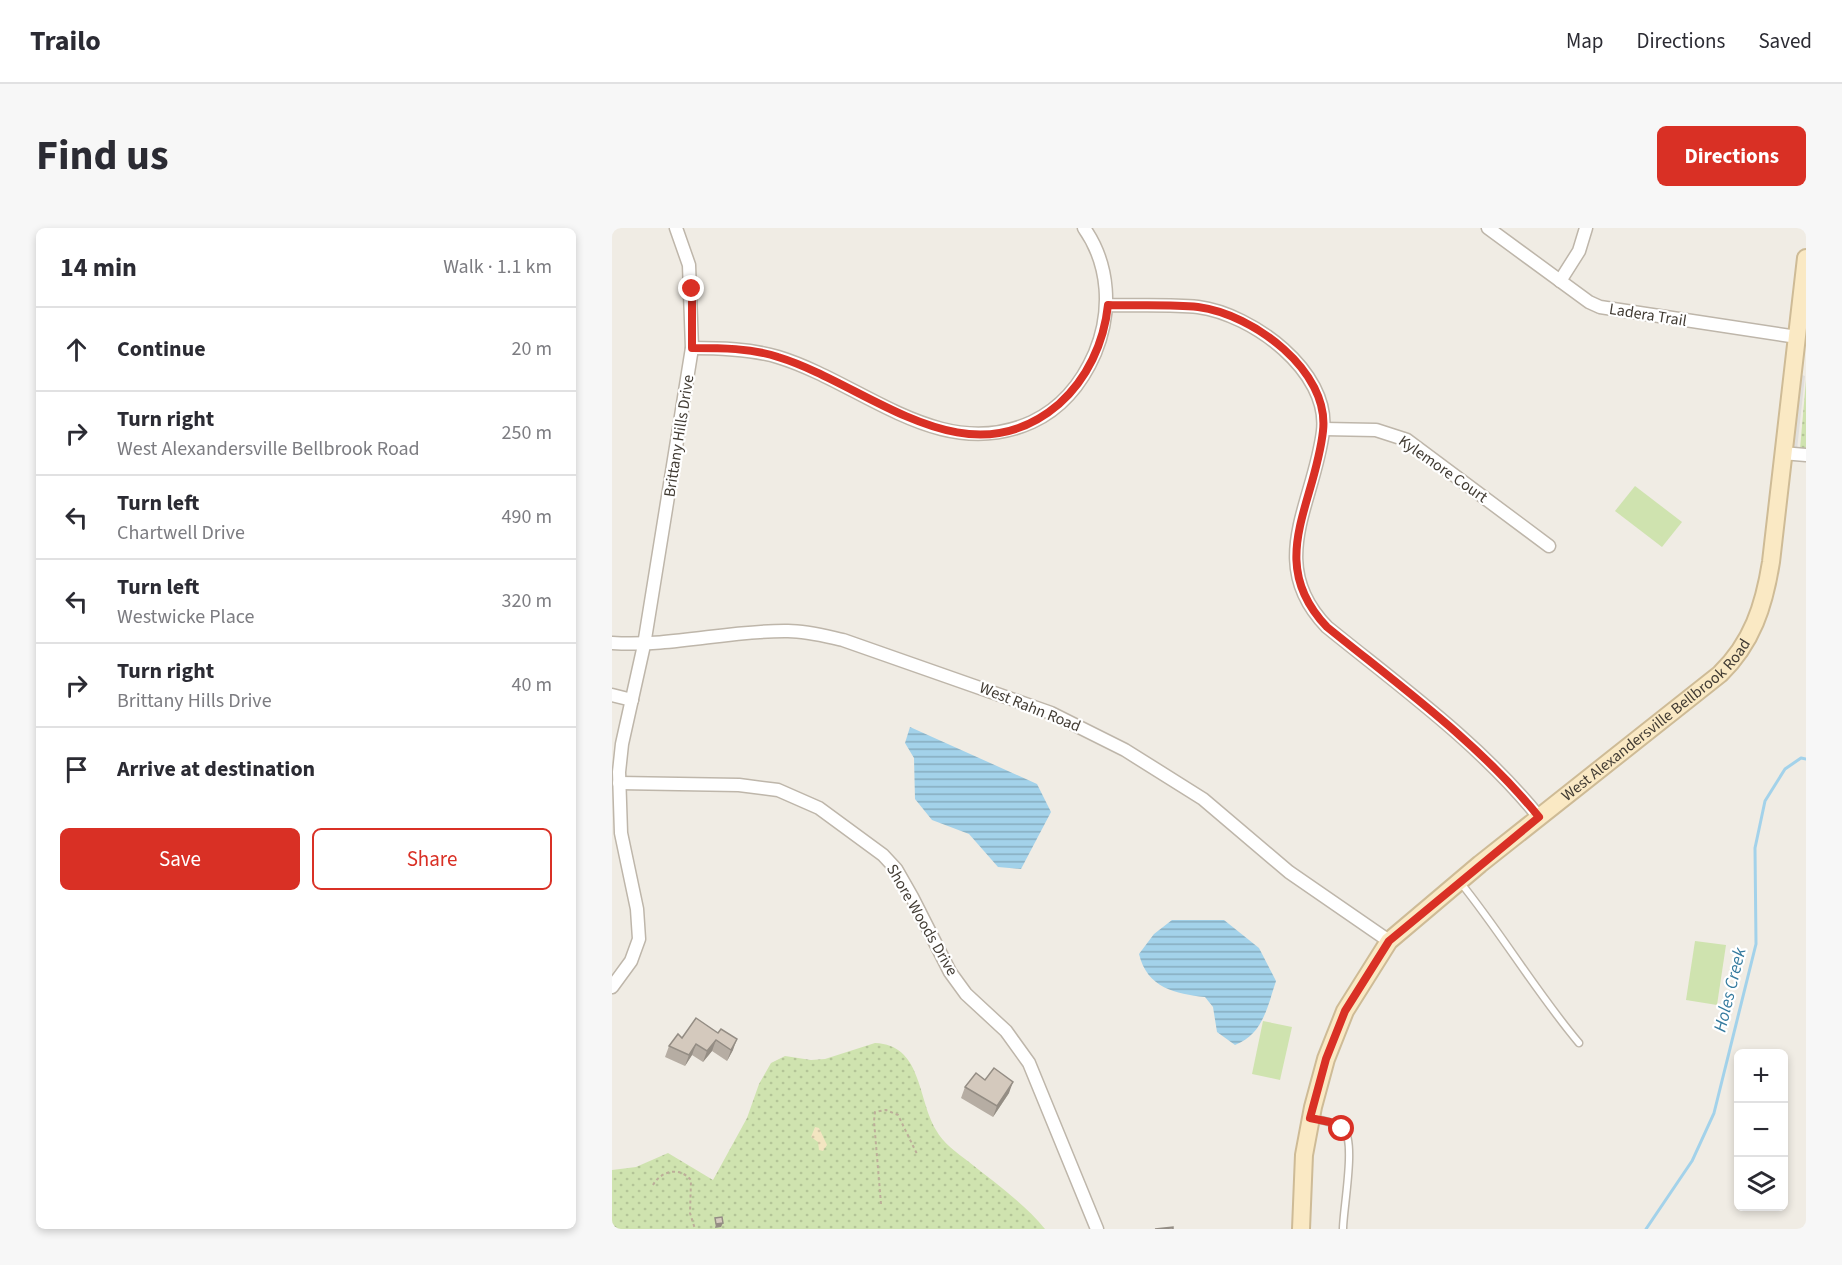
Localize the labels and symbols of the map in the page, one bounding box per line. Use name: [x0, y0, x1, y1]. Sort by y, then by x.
route end: [678, 275, 704, 301]
street label: Ladera Trail: [1608, 298, 1688, 332]
street label: Brittany Hills Drive: [658, 373, 700, 499]
street label: Kylemore Court: [1394, 430, 1493, 508]
street label: West Alexandersville Bellbrook Road: [1557, 634, 1756, 806]
street label: West Rahn Road: [976, 677, 1084, 737]
street label: Shore Woods Drive: [881, 860, 963, 980]
water label: Holes Creek: [1707, 945, 1753, 1035]
route start: [1328, 1115, 1354, 1141]

